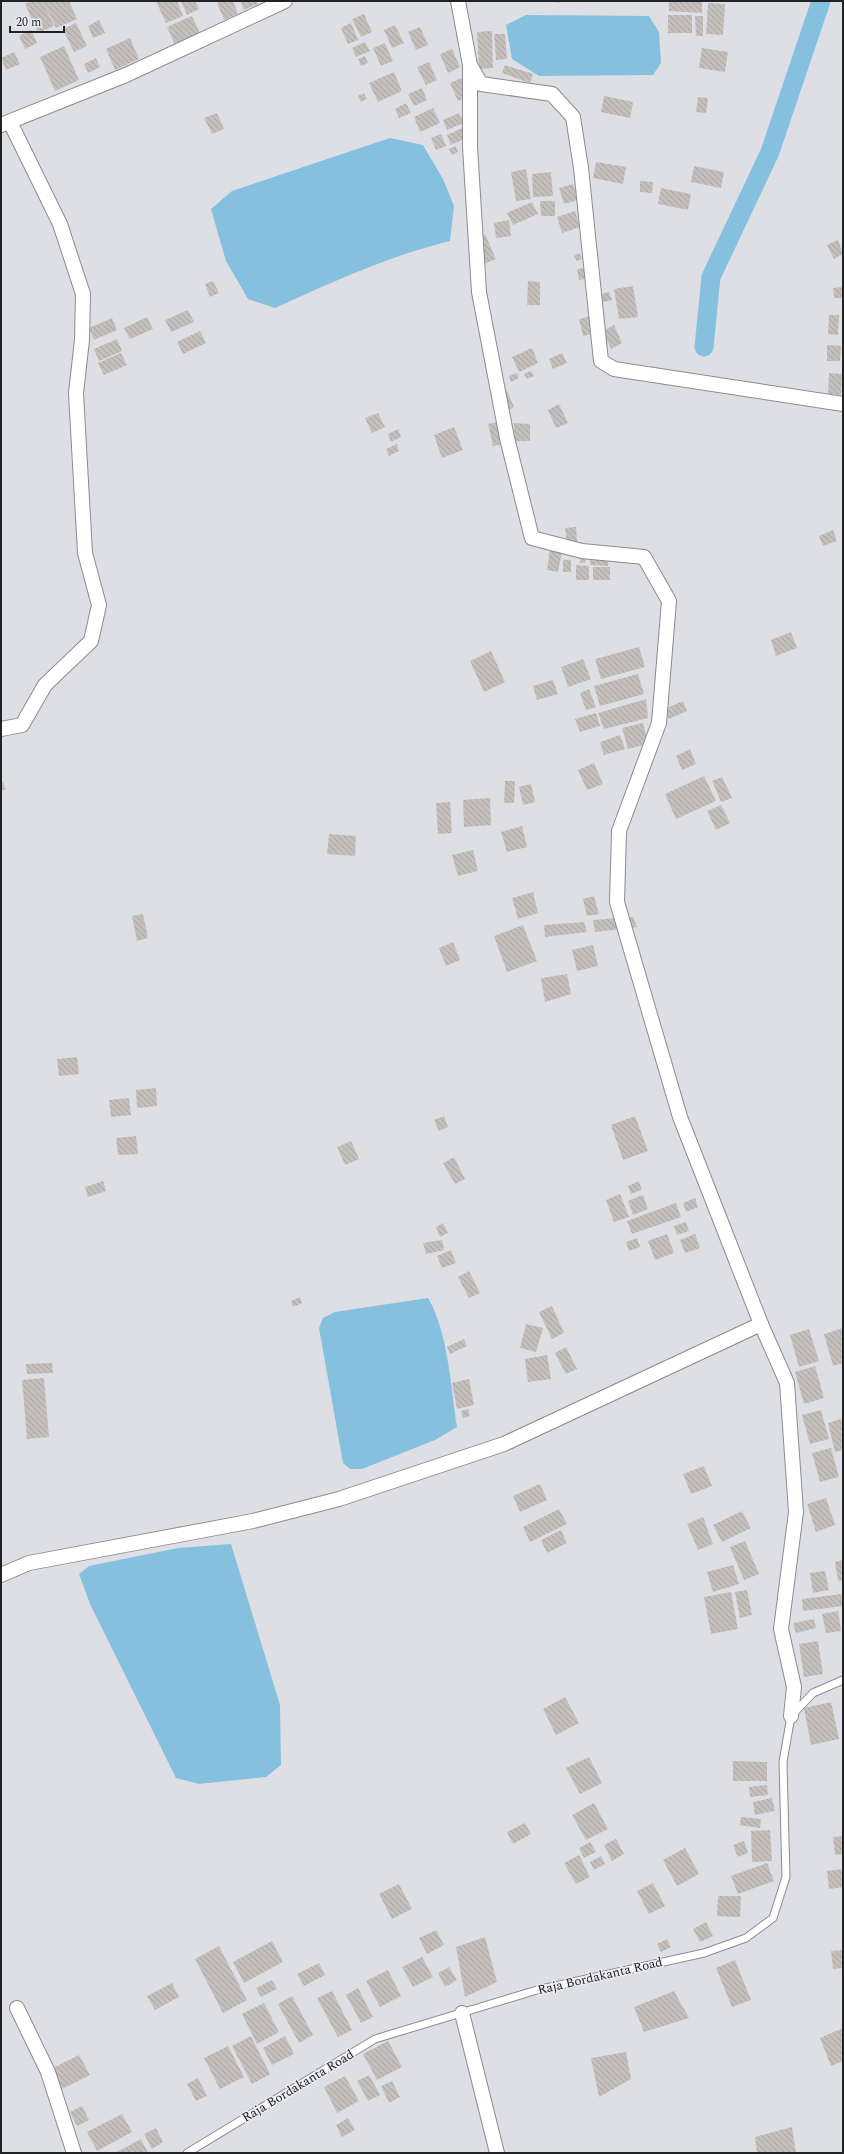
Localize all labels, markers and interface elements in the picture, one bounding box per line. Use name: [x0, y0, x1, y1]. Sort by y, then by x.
scale bar: [10, 8, 64, 34]
text: 20 m: [16, 13, 41, 32]
street label: Raja Bordakanta Road: [536, 1952, 664, 2000]
street label: Raja Bordakanta Road: [238, 2045, 358, 2127]

